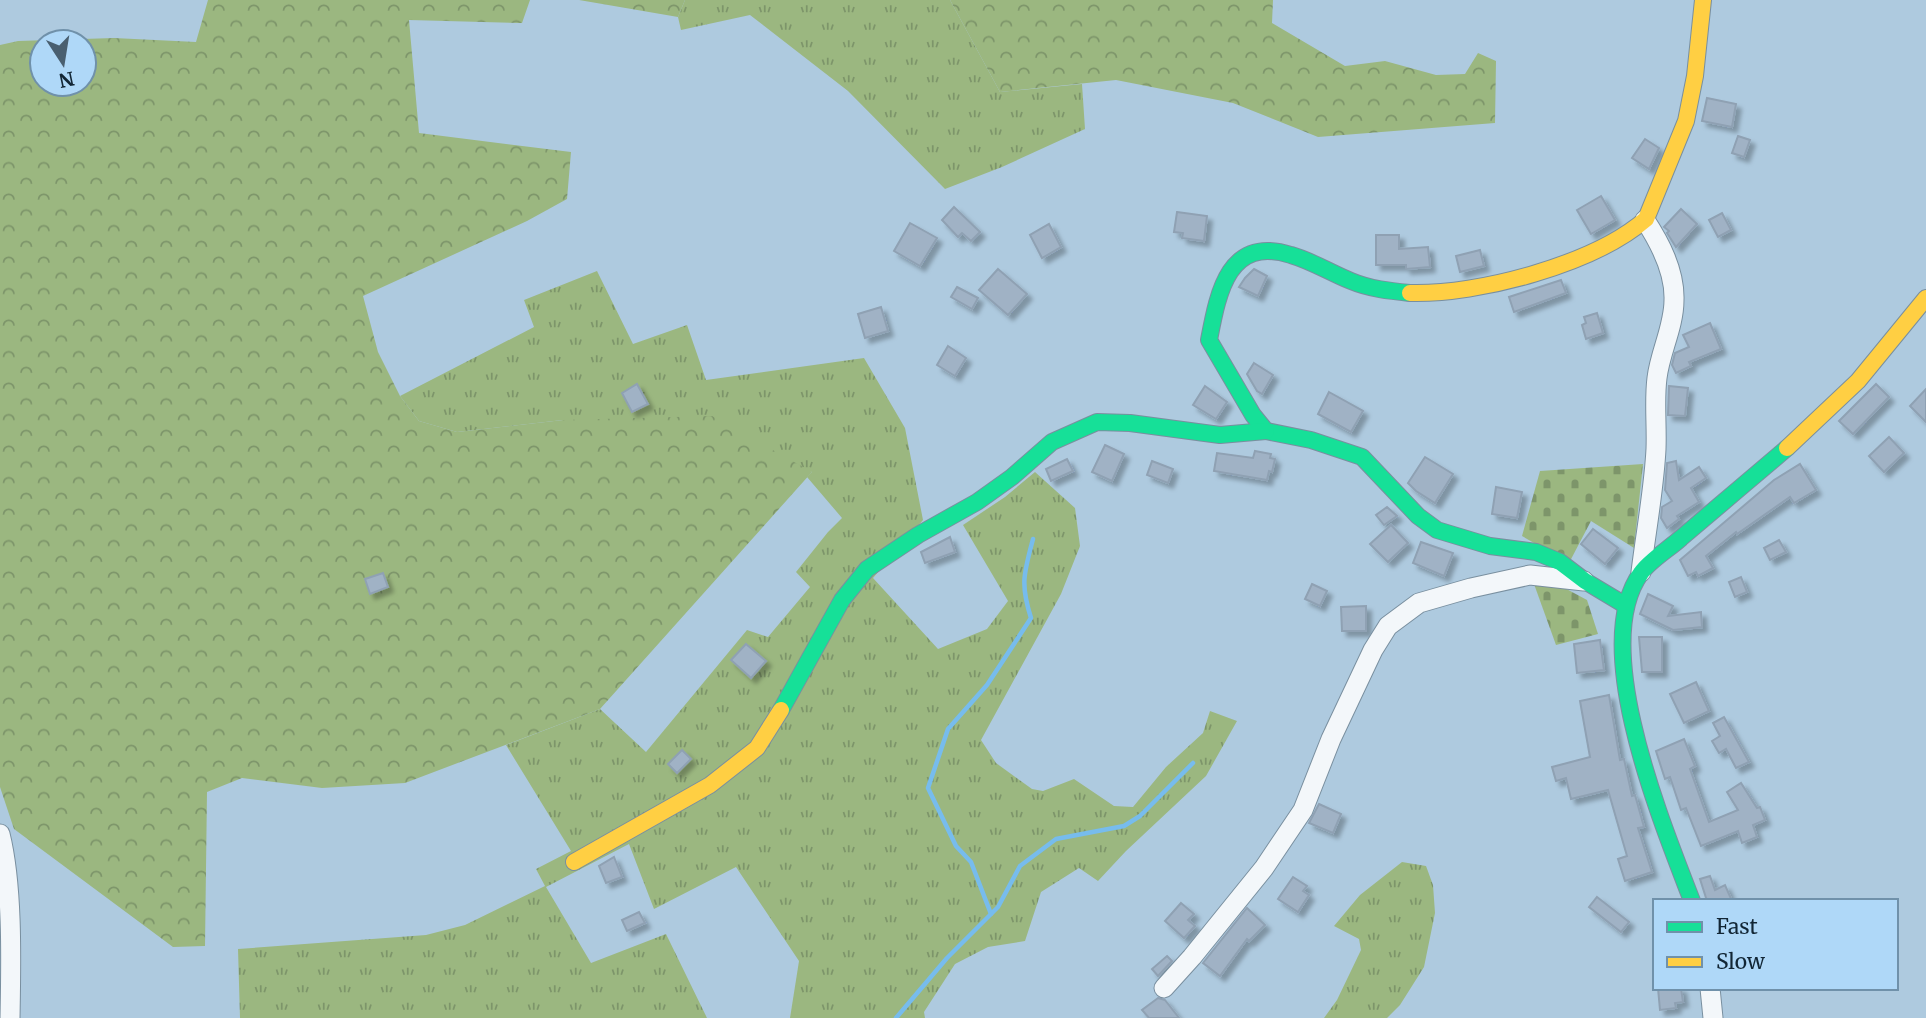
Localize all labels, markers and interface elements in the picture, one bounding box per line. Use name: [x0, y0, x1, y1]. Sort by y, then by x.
north arrow: [28, 28, 98, 98]
text: N: [57, 66, 76, 93]
legend: [1653, 899, 1898, 990]
text: Fast: [1716, 913, 1758, 940]
text: Slow: [1716, 948, 1765, 975]

